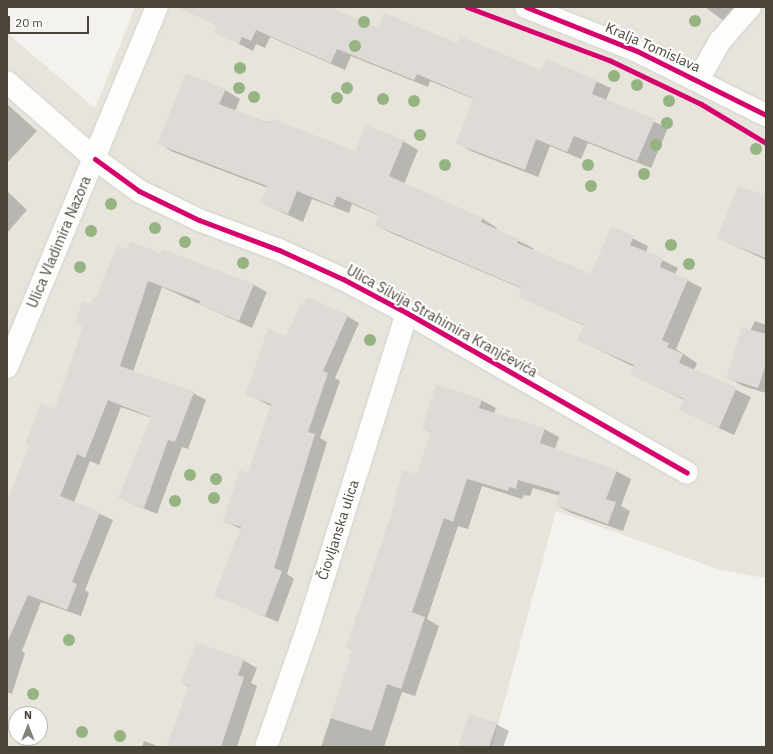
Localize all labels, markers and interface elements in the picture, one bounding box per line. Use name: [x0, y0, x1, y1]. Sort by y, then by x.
scale bar: [10, 8, 91, 34]
text: 20 m: [15, 15, 43, 30]
street label: Kralja Tomislava: [603, 19, 703, 75]
street label: Ulica Vladimira Nazora: [24, 173, 94, 311]
street label: Ulica Silvija Strahimira Kranjčevića: [344, 261, 540, 381]
street label: Čiovljanska ulica: [314, 478, 362, 582]
north arrow: [8, 706, 48, 746]
text: N: [24, 708, 32, 722]

